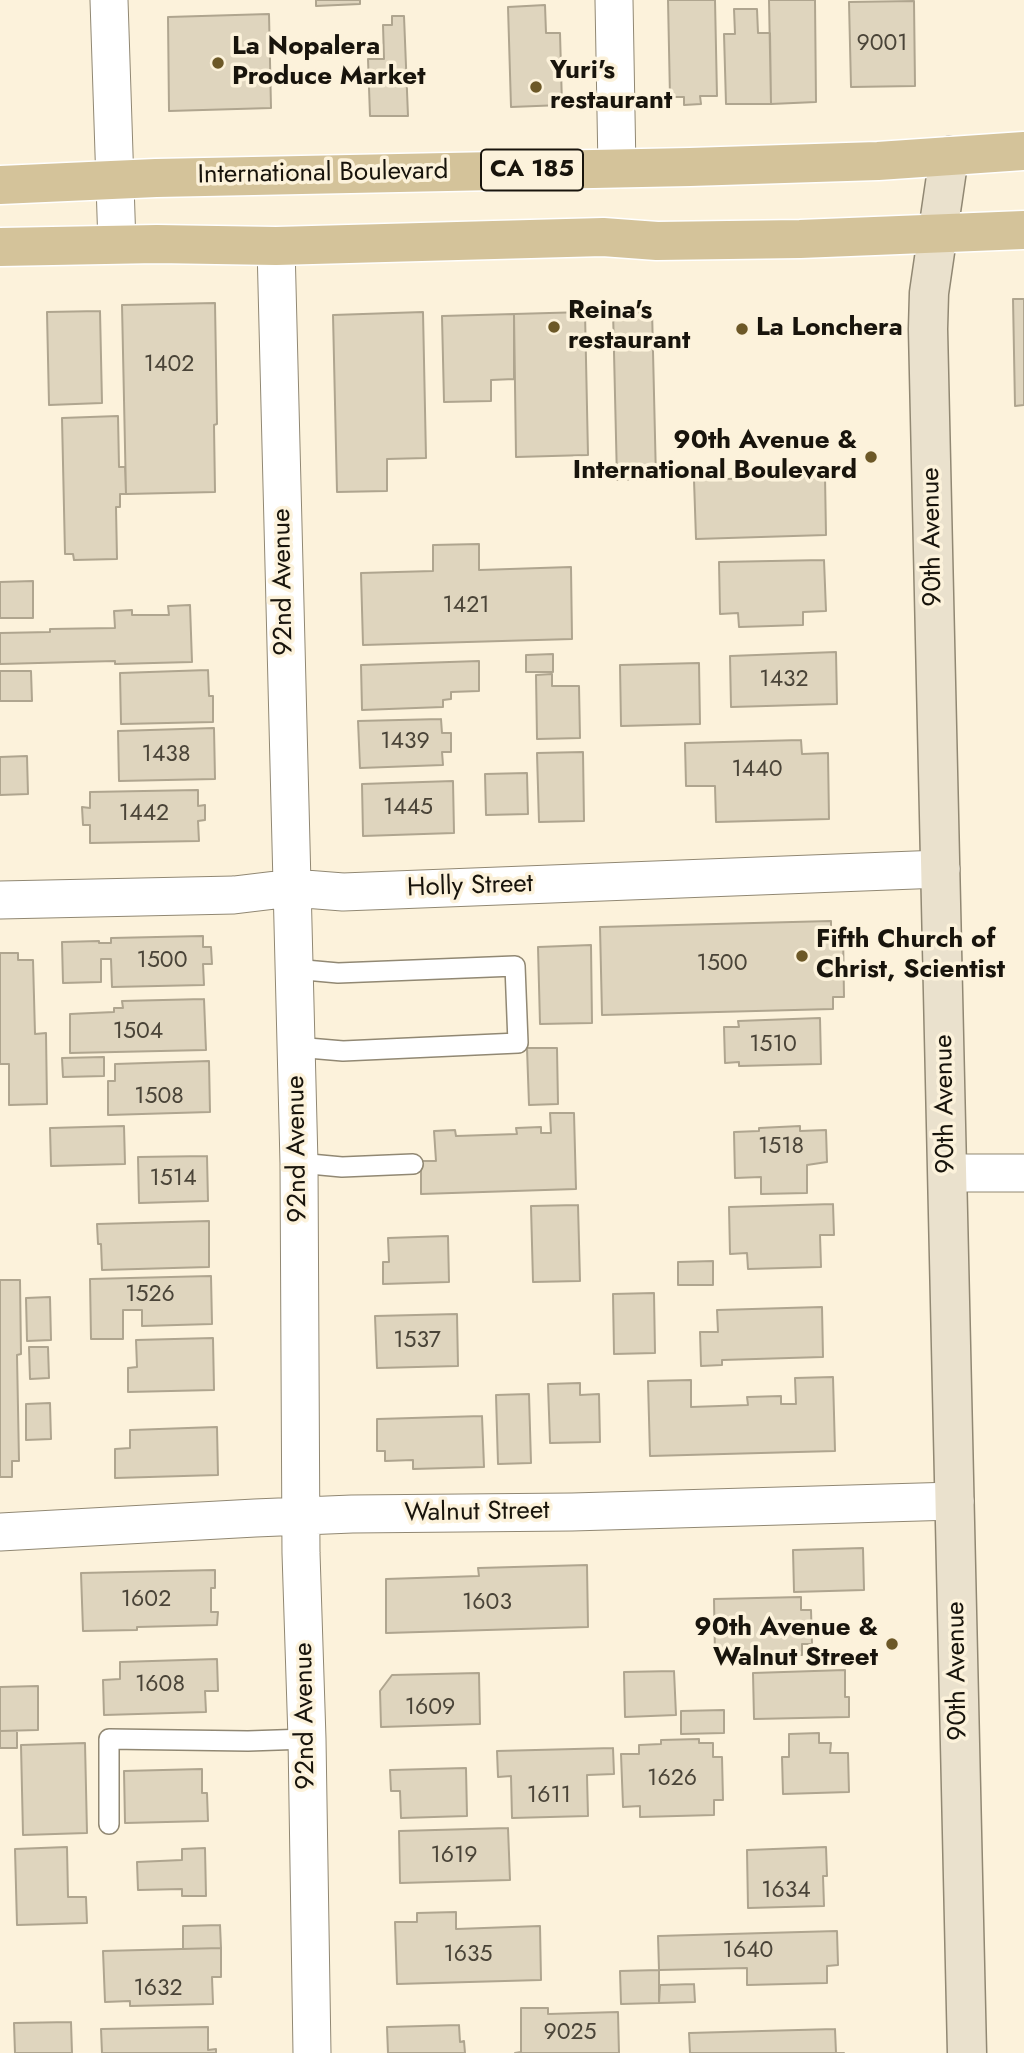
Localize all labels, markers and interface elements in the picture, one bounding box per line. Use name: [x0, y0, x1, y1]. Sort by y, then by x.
house number: 9001: [856, 30, 908, 58]
place label: La Nopalera Produce Market: [232, 32, 425, 94]
marker: La Nopalera Produce Market: [210, 55, 226, 71]
place label: Yuri's restaurant: [550, 56, 672, 118]
marker: Yuri's restaurant: [528, 79, 544, 95]
road number: CA 185: [481, 150, 583, 190]
street label: International Boulevard: [197, 156, 449, 192]
place label: Reina's restaurant: [568, 296, 690, 358]
place label: La Lonchera: [756, 313, 903, 345]
marker: Reina's restaurant: [546, 319, 562, 335]
marker: La Lonchera: [734, 321, 750, 337]
house number: 1402: [144, 351, 194, 379]
place label: 90th Avenue & International Boulevard: [573, 426, 857, 488]
marker: 90th Avenue & International Boulevard: [863, 449, 879, 465]
street label: 90th Avenue: [916, 467, 950, 607]
street label: 92nd Avenue: [267, 508, 301, 656]
house number: 1421: [442, 592, 490, 620]
house number: 1432: [759, 666, 809, 694]
house number: 1439: [380, 728, 430, 756]
house number: 1438: [142, 741, 190, 769]
house number: 1440: [732, 756, 782, 784]
house number: 1445: [383, 794, 433, 822]
house number: 1442: [119, 800, 169, 828]
street label: Holly Street: [406, 869, 534, 905]
place label: Fifth Church of Christ, Scientist: [816, 925, 1005, 986]
house number: 1500: [137, 947, 187, 975]
marker: Fifth Church of Christ, Scientist: [794, 948, 810, 964]
house number: 1500: [697, 950, 747, 978]
house number: 1504: [113, 1018, 163, 1046]
house number: 1510: [749, 1031, 797, 1059]
street label: 90th Avenue: [929, 1034, 963, 1174]
street label: 92nd Avenue: [281, 1075, 315, 1223]
house number: 1508: [134, 1083, 184, 1111]
house number: 1518: [758, 1133, 804, 1161]
house number: 1514: [149, 1165, 197, 1193]
house number: 1526: [125, 1281, 175, 1309]
house number: 1537: [393, 1327, 441, 1355]
street label: Walnut Street: [404, 1496, 550, 1530]
house number: 1602: [121, 1586, 171, 1614]
house number: 1603: [462, 1589, 512, 1617]
street label: 90th Avenue: [941, 1601, 975, 1741]
place label: 90th Avenue & Walnut Street: [694, 1613, 878, 1674]
marker: 90th Avenue & Walnut Street: [884, 1636, 900, 1652]
street label: 92nd Avenue: [289, 1642, 323, 1790]
house number: 1608: [135, 1671, 185, 1699]
house number: 1609: [405, 1694, 455, 1722]
house number: 1626: [647, 1765, 697, 1793]
house number: 1611: [527, 1782, 571, 1810]
house number: 1619: [430, 1842, 478, 1870]
house number: 1634: [761, 1877, 811, 1905]
house number: 1640: [723, 1937, 773, 1965]
house number: 1635: [443, 1941, 493, 1969]
house number: 1632: [133, 1975, 183, 2003]
house number: 9025: [543, 2019, 597, 2047]

